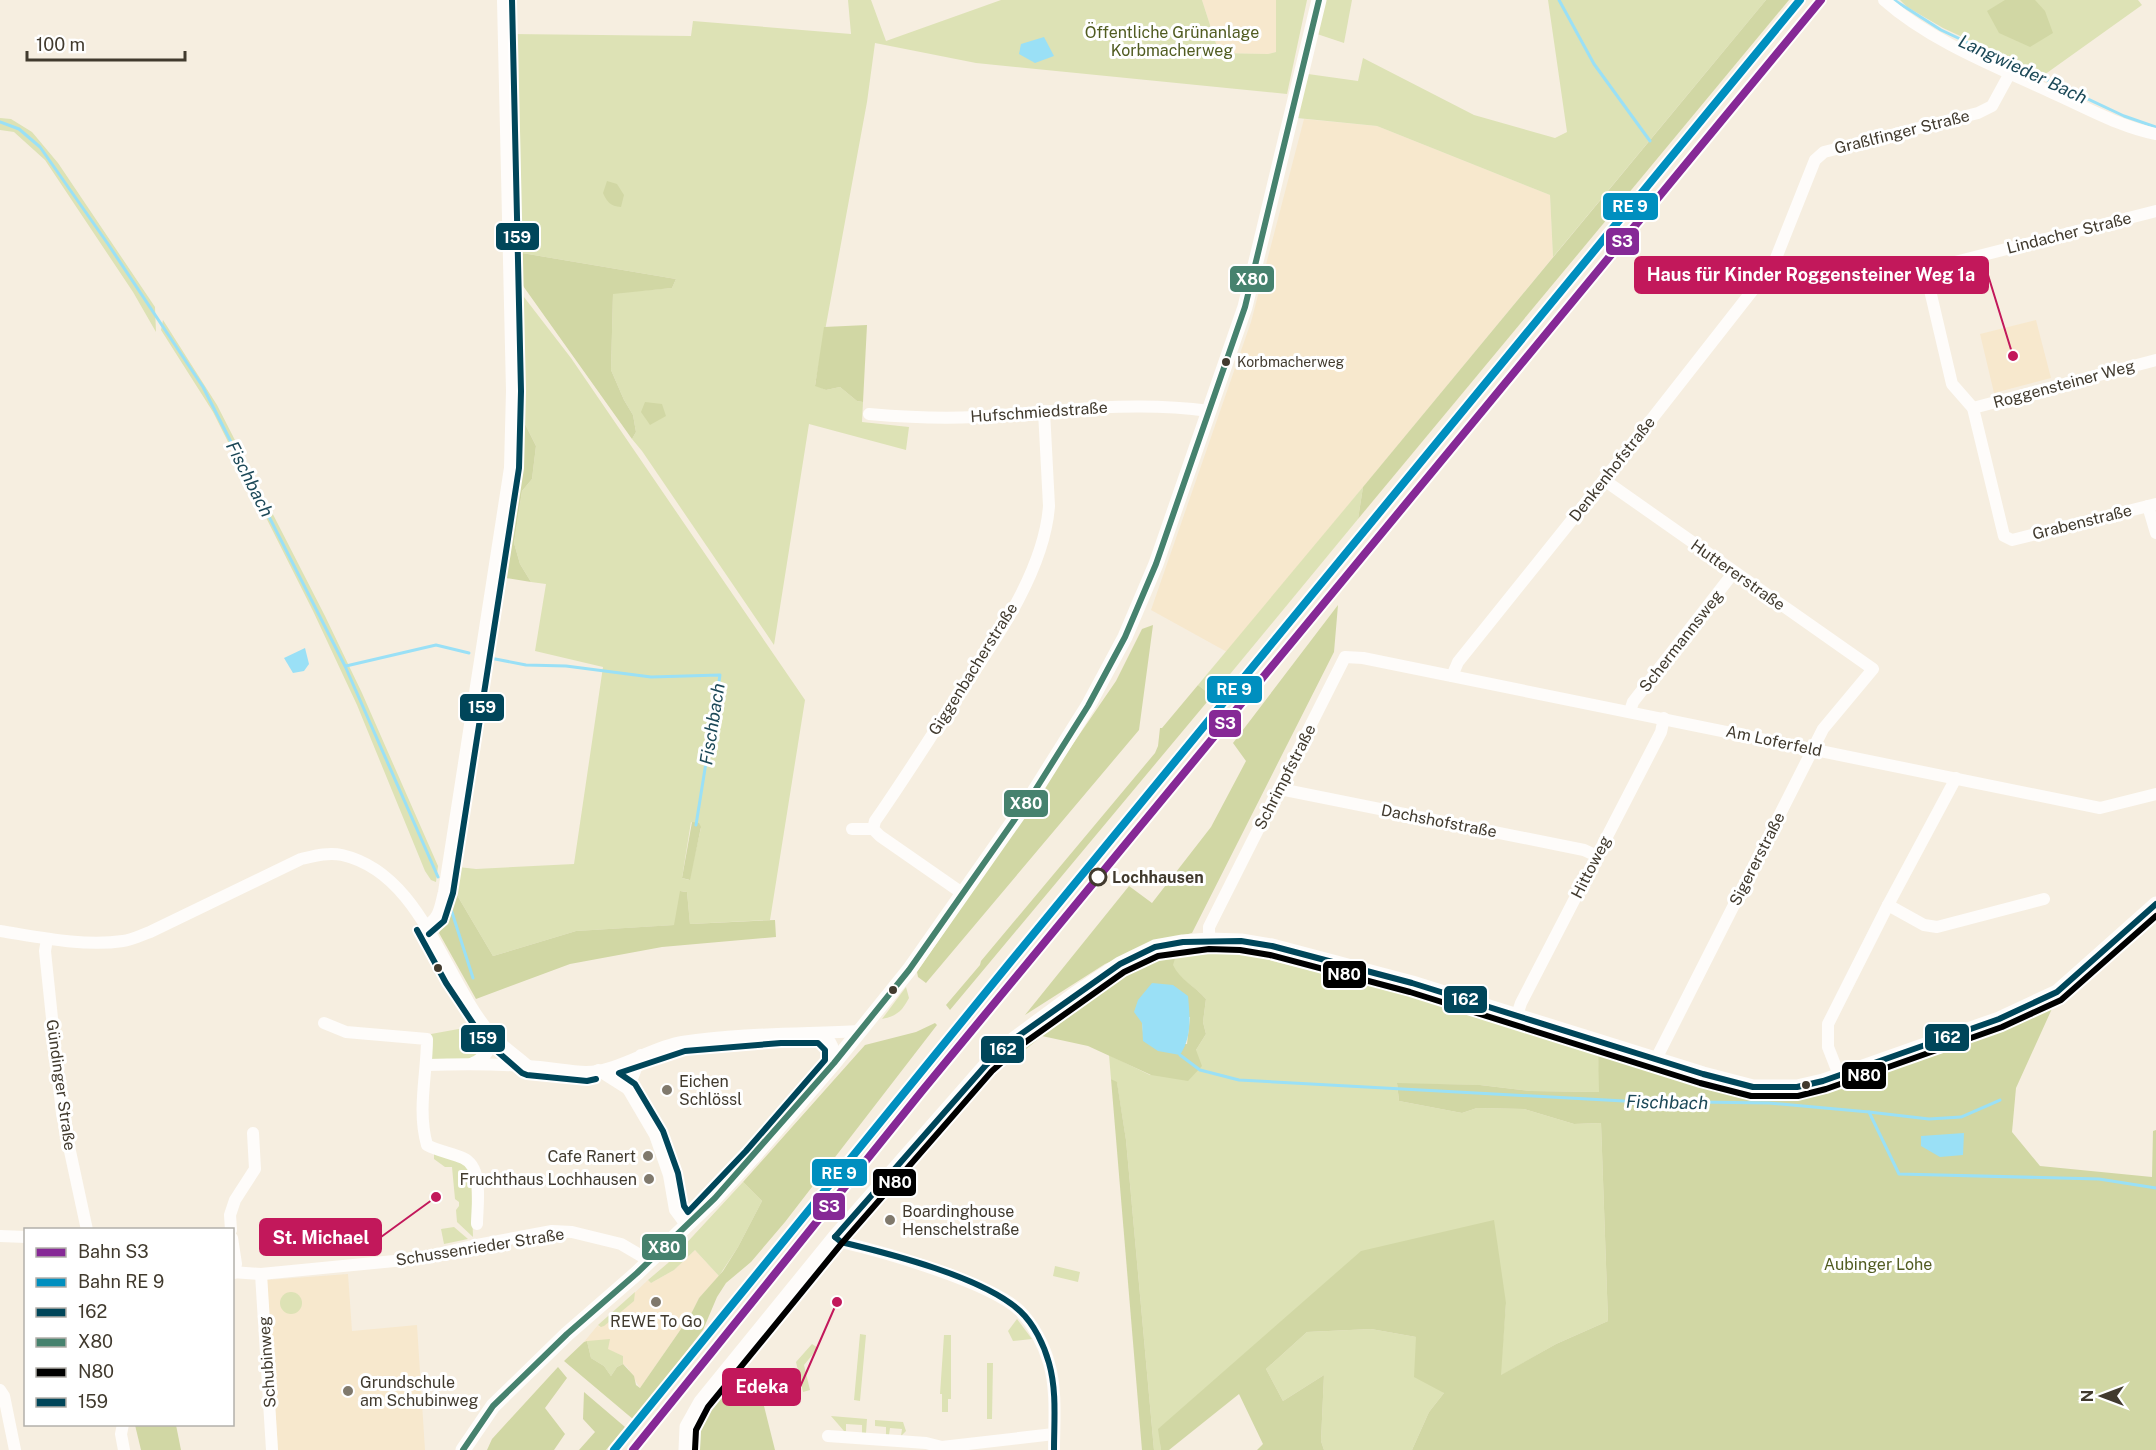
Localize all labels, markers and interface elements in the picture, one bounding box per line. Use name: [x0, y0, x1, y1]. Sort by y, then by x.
park label: Öffentliche Grünanlage Korbmacherweg: [1085, 22, 1259, 60]
scale bar: [27, 24, 184, 62]
water label: Langwieder Bach: [1955, 30, 2091, 108]
text: 100 m: [36, 34, 85, 55]
street label: Graßlfinger Straße: [1832, 106, 1972, 158]
line badge: RE 9: [1602, 192, 1659, 221]
text: RE 9: [1612, 197, 1648, 216]
street label: Lindacher Straße: [2005, 208, 2133, 258]
line badge: 159: [495, 222, 540, 251]
line badge: S3: [1605, 227, 1640, 256]
text: 159: [503, 228, 531, 247]
text: S3: [1611, 232, 1633, 251]
callout: Haus für Kinder Roggensteiner Weg 1a: [1635, 257, 1988, 293]
text: Haus für Kinder Roggensteiner Weg 1a: [1647, 264, 1975, 285]
line badge: X80: [1229, 265, 1275, 293]
text: X80: [1236, 270, 1268, 289]
place label: Korbmacherweg: [1237, 354, 1345, 370]
marker: Korbmacherweg: [1220, 356, 1232, 368]
street label: Roggensteiner Weg: [1991, 356, 2137, 412]
street label: Hufschmiedstraße: [970, 398, 1108, 426]
street label: Denkenhofstraße: [1565, 413, 1659, 525]
water label: Fischbach: [222, 438, 278, 520]
street label: Grabenstraße: [2030, 500, 2134, 544]
street label: Huttererstraße: [1687, 535, 1789, 615]
street label: Schermannsweg: [1635, 586, 1727, 696]
street label: Giggenbacherstraße: [925, 599, 1021, 739]
line badge: RE 9: [1206, 675, 1263, 704]
text: RE 9: [1216, 680, 1252, 699]
water label: Fischbach: [695, 682, 729, 766]
line badge: 159: [459, 693, 505, 722]
text: 159: [468, 698, 496, 717]
line badge: S3: [1208, 709, 1242, 738]
text: S3: [1214, 714, 1236, 733]
street label: Schrimpfstraße: [1250, 721, 1320, 833]
street label: Am Loferfeld: [1724, 722, 1824, 760]
line badge: X80: [1003, 789, 1049, 818]
text: X80: [1010, 794, 1042, 813]
street label: Dachshofstraße: [1380, 800, 1498, 842]
street label: Sigererstraße: [1725, 809, 1789, 909]
street label: Hittoweg: [1567, 832, 1615, 902]
marker: Lochhausen: [1089, 868, 1107, 886]
place label: Lochhausen: [1112, 868, 1204, 887]
line badge: N80: [1322, 960, 1367, 989]
unlabelled marker: [432, 962, 444, 974]
text: N80: [1327, 965, 1361, 984]
unlabelled marker: [887, 984, 899, 996]
line badge: 162: [1443, 985, 1488, 1014]
text: 162: [1451, 990, 1479, 1009]
street label: Gündinger Straße: [42, 1018, 80, 1152]
line badge: 162: [1924, 1023, 1970, 1052]
line badge: 159: [460, 1024, 506, 1053]
text: 162: [1933, 1028, 1961, 1047]
text: 159: [469, 1029, 497, 1048]
line badge: 162: [980, 1035, 1025, 1064]
text: 162: [989, 1040, 1017, 1059]
line badge: N80: [1841, 1061, 1887, 1090]
text: N80: [1847, 1066, 1881, 1085]
place label: Eichen Schlössl: [679, 1072, 742, 1109]
unlabelled marker: [1800, 1079, 1812, 1091]
marker: Eichen Schlössl: [660, 1083, 674, 1097]
water label: Fischbach: [1626, 1091, 1708, 1113]
place label: Cafe Ranert: [547, 1147, 636, 1166]
marker: Cafe Ranert: [641, 1149, 655, 1163]
line badge: RE 9: [811, 1158, 868, 1187]
text: RE 9: [821, 1164, 857, 1183]
line badge: N80: [872, 1168, 917, 1197]
place label: Fruchthaus Lochhausen: [459, 1170, 637, 1189]
marker: Fruchthaus Lochhausen: [642, 1172, 656, 1186]
text: N80: [878, 1173, 912, 1192]
line badge: S3: [812, 1192, 846, 1221]
text: S3: [818, 1197, 840, 1216]
place label: Boardinghouse Henschelstraße: [902, 1202, 1019, 1239]
marker: Boardinghouse Henschelstraße: [883, 1213, 897, 1227]
callout: St. Michael: [260, 1219, 381, 1255]
street label: Schussenrieder Straße: [394, 1224, 566, 1270]
text: St. Michael: [273, 1227, 369, 1248]
legend: [24, 1228, 234, 1426]
line badge: X80: [641, 1233, 687, 1261]
text: X80: [648, 1238, 680, 1257]
text: Bahn S3: [78, 1241, 149, 1262]
park label: Aubinger Lohe: [1824, 1255, 1932, 1274]
text: Bahn RE 9: [78, 1271, 164, 1292]
marker: REWE To Go: [649, 1295, 663, 1309]
text: 162: [78, 1301, 107, 1322]
place label: REWE To Go: [610, 1312, 702, 1331]
street label: Schubinweg: [254, 1316, 280, 1408]
text: X80: [78, 1331, 113, 1352]
text: N80: [78, 1361, 114, 1382]
north arrow: [2072, 1366, 2132, 1426]
callout: Edeka: [723, 1369, 800, 1405]
place label: Grundschule am Schubinweg: [360, 1373, 478, 1410]
text: Edeka: [735, 1376, 789, 1397]
marker: Grundschule am Schubinweg: [341, 1384, 355, 1398]
text: N: [2078, 1390, 2097, 1402]
text: 159: [78, 1391, 108, 1412]

